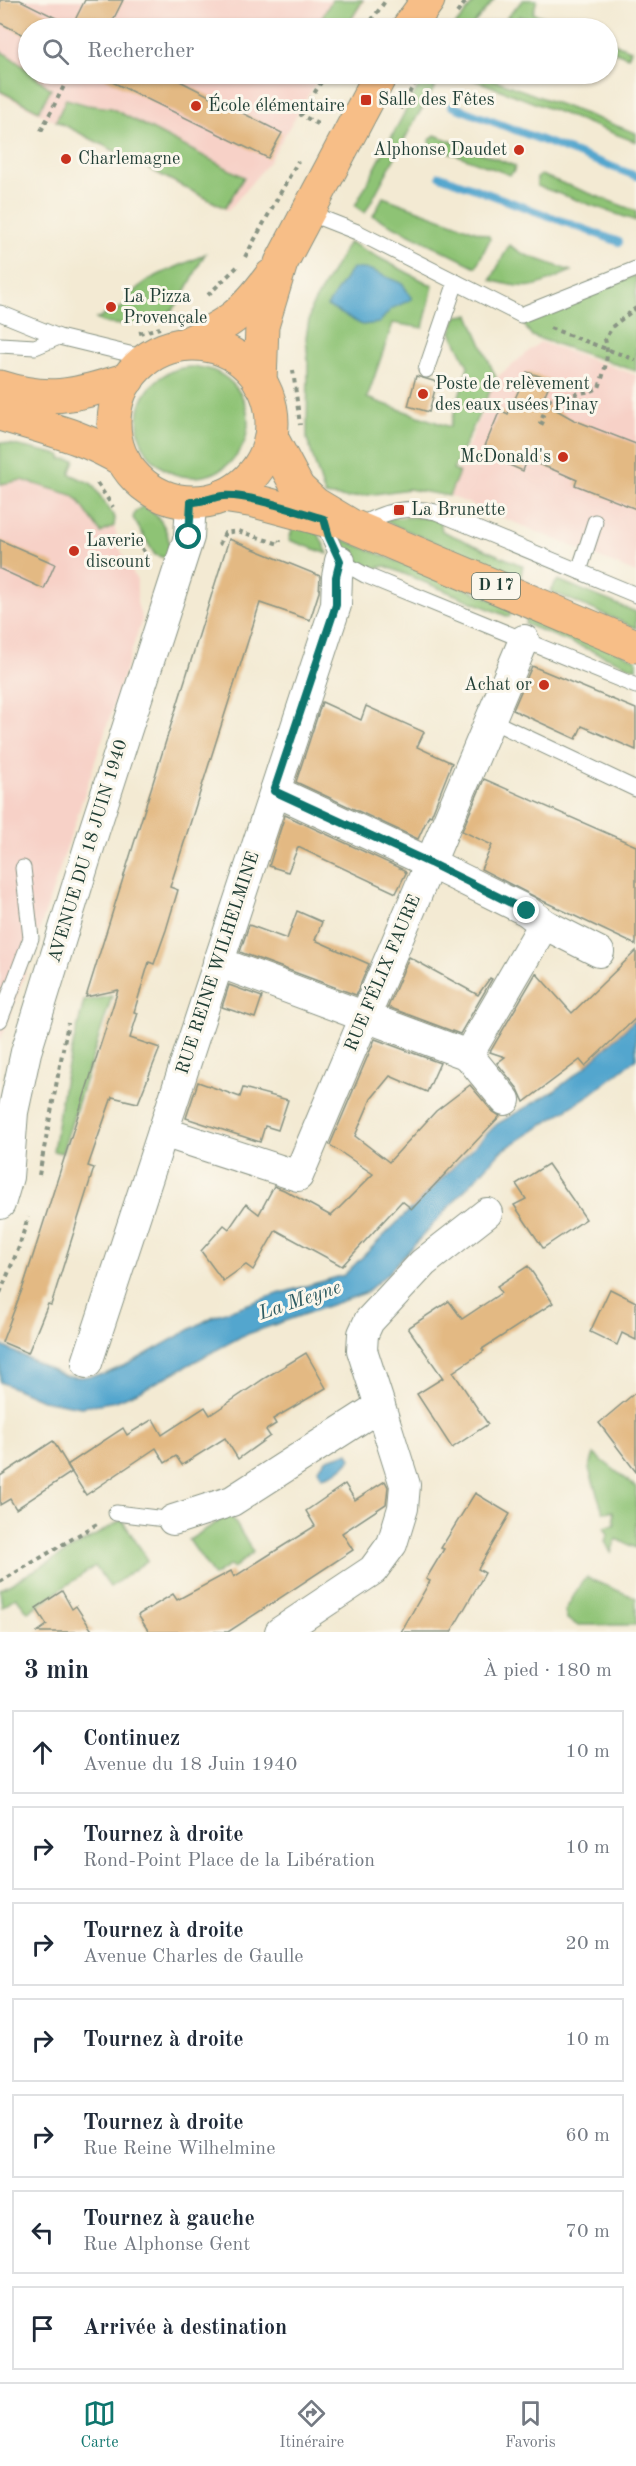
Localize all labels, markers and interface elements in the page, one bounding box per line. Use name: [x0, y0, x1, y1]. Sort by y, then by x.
search box: [18, 18, 618, 84]
icon: search: [39, 35, 72, 68]
text: Rechercher: [87, 40, 194, 62]
place label: Salle des Fêtes: [378, 91, 495, 109]
place label: École élémentaire: [208, 93, 345, 115]
marker: Salle des Fêtes: [359, 93, 373, 107]
marker: École élémentaire: [189, 99, 203, 113]
place label: Alphonse Daudet: [373, 141, 507, 159]
marker: Alphonse Daudet: [512, 143, 526, 157]
place label: Charlemagne: [78, 150, 180, 168]
marker: Charlemagne: [59, 152, 73, 166]
place label: La Pizza Provençale: [123, 288, 207, 327]
marker: La Pizza Provençale: [104, 300, 118, 314]
place label: Poste de relèvement des eaux usées Pinay: [435, 375, 599, 414]
marker: Poste de relèvement des eaux usées Pinay: [416, 387, 430, 401]
place label: McDonald's: [460, 448, 551, 466]
marker: McDonald's: [556, 450, 570, 464]
place label: La Brunette: [411, 501, 505, 519]
marker: La Brunette: [392, 503, 406, 517]
route start: [175, 523, 201, 549]
place label: Laverie discount: [86, 532, 150, 571]
marker: Laverie discount: [67, 544, 81, 558]
road number: D 17: [472, 573, 520, 599]
place label: Achat or: [464, 676, 533, 694]
marker: Achat or: [537, 678, 551, 692]
street label: AVENUE DU 18 JUIN 1940: [45, 737, 131, 965]
street label: RUE REINE WILHELMINE: [173, 849, 263, 1077]
street label: RUE FÉLIX FAURE: [338, 890, 424, 1054]
route end: [513, 897, 539, 923]
water label: La Meyne: [255, 1278, 344, 1325]
text: 3 min: [24, 1658, 89, 1684]
text: À pied · 180 m: [483, 1661, 612, 1681]
text: Continuez: [83, 1728, 180, 1750]
icon: ahead: [26, 1736, 59, 1769]
text: 10 m: [565, 1742, 610, 1762]
text: Avenue du 18 Juin 1940: [83, 1755, 297, 1775]
text: Tournez à droite: [83, 1824, 244, 1846]
icon: right: [26, 1832, 59, 1865]
text: 10 m: [565, 1838, 610, 1858]
text: Rond-Point Place de la Libération: [83, 1851, 375, 1871]
text: Tournez à droite: [83, 1920, 244, 1942]
icon: right: [26, 1928, 59, 1961]
text: 20 m: [565, 1934, 610, 1954]
text: Avenue Charles de Gaulle: [83, 1947, 304, 1967]
icon: right: [26, 2024, 59, 2057]
text: Tournez à droite: [83, 2029, 244, 2051]
text: 10 m: [565, 2030, 610, 2050]
text: Tournez à droite: [83, 2112, 244, 2134]
icon: right: [26, 2120, 59, 2153]
text: 60 m: [565, 2126, 610, 2146]
text: Rue Reine Wilhelmine: [83, 2139, 275, 2159]
text: Tournez à gauche: [83, 2208, 255, 2230]
icon: left: [26, 2216, 59, 2249]
text: 70 m: [565, 2222, 610, 2242]
text: Rue Alphonse Gent: [83, 2235, 250, 2255]
icon: arrive: [26, 2312, 59, 2345]
text: Arrivée à destination: [83, 2317, 287, 2339]
tab: Carte: [80, 2397, 119, 2453]
tab: Itinéraire: [279, 2397, 344, 2453]
tab: Favoris: [505, 2397, 556, 2453]

